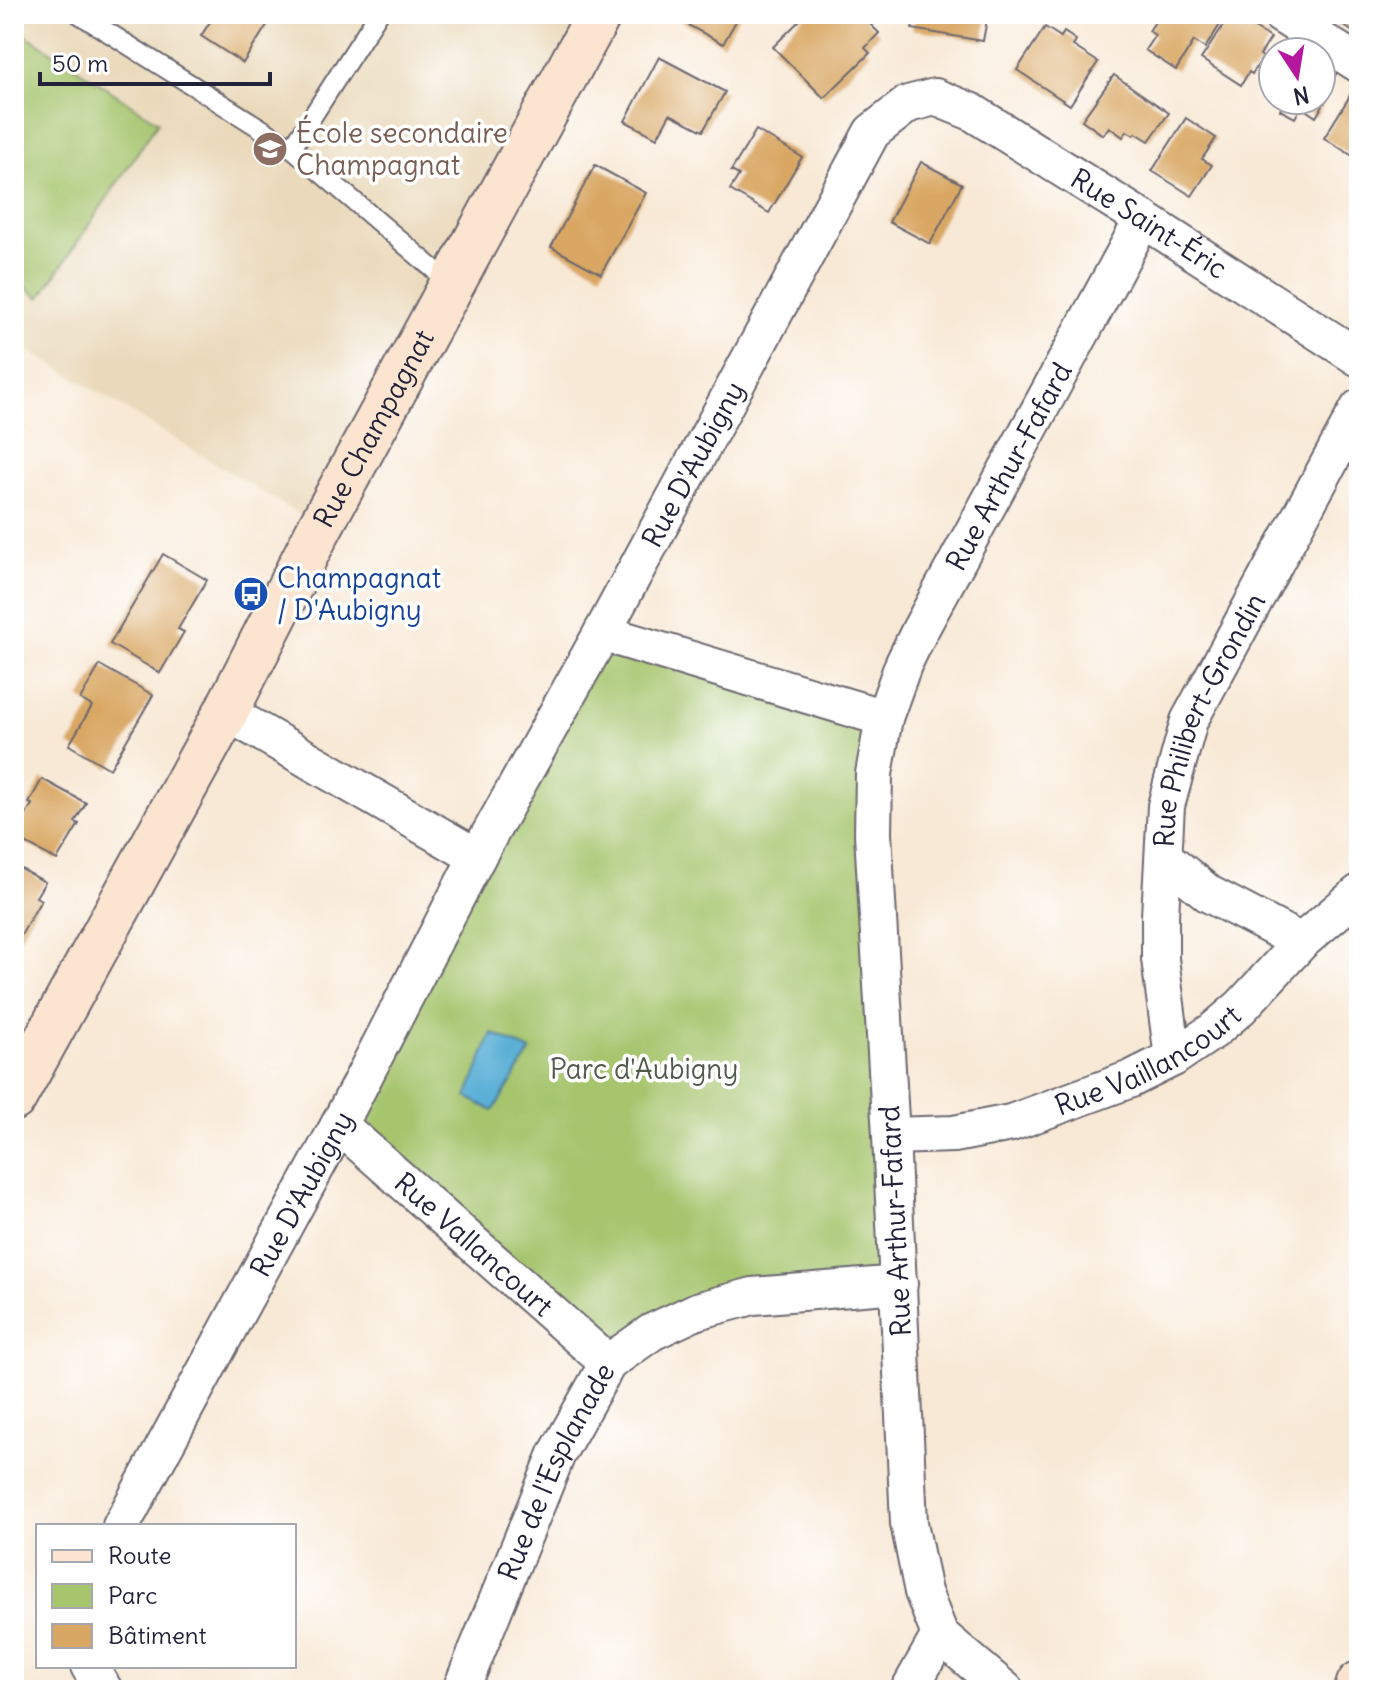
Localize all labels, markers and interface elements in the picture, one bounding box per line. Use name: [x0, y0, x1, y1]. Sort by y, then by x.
scale bar: [40, 36, 270, 86]
north arrow: [1257, 36, 1337, 116]
text: 50 m: [52, 48, 108, 78]
text: N: [1291, 80, 1312, 111]
place label: École secondaire Champagnat: [296, 114, 508, 183]
school or university icon: École secondaire Champagnat: [251, 130, 289, 168]
street label: Rue Saint-Éric: [1064, 160, 1234, 286]
street label: Rue Champagnat: [305, 323, 442, 534]
street label: Rue Arthur-Fafard: [938, 356, 1080, 577]
street label: Rue D'Aubigny: [634, 375, 752, 554]
place label: Champagnat / D'Aubigny: [277, 560, 441, 628]
bus stop icon: Champagnat / D'Aubigny: [232, 575, 270, 613]
street label: Rue Philibert-Grondin: [1146, 587, 1273, 848]
street label: Rue Vaillancourt: [1050, 997, 1248, 1123]
park label: Parc d'Aubigny: [550, 1051, 738, 1087]
street label: Rue D'Aubigny: [242, 1105, 361, 1283]
street label: Rue Arthur-Fafard: [871, 1105, 919, 1337]
street label: Rue Vallancourt: [387, 1165, 561, 1324]
street label: Rue de l'Esplanade: [489, 1357, 622, 1586]
legend: [36, 1524, 296, 1668]
text: Route: [108, 1540, 171, 1570]
text: Parc: [108, 1580, 157, 1610]
text: Bâtiment: [108, 1620, 207, 1650]

